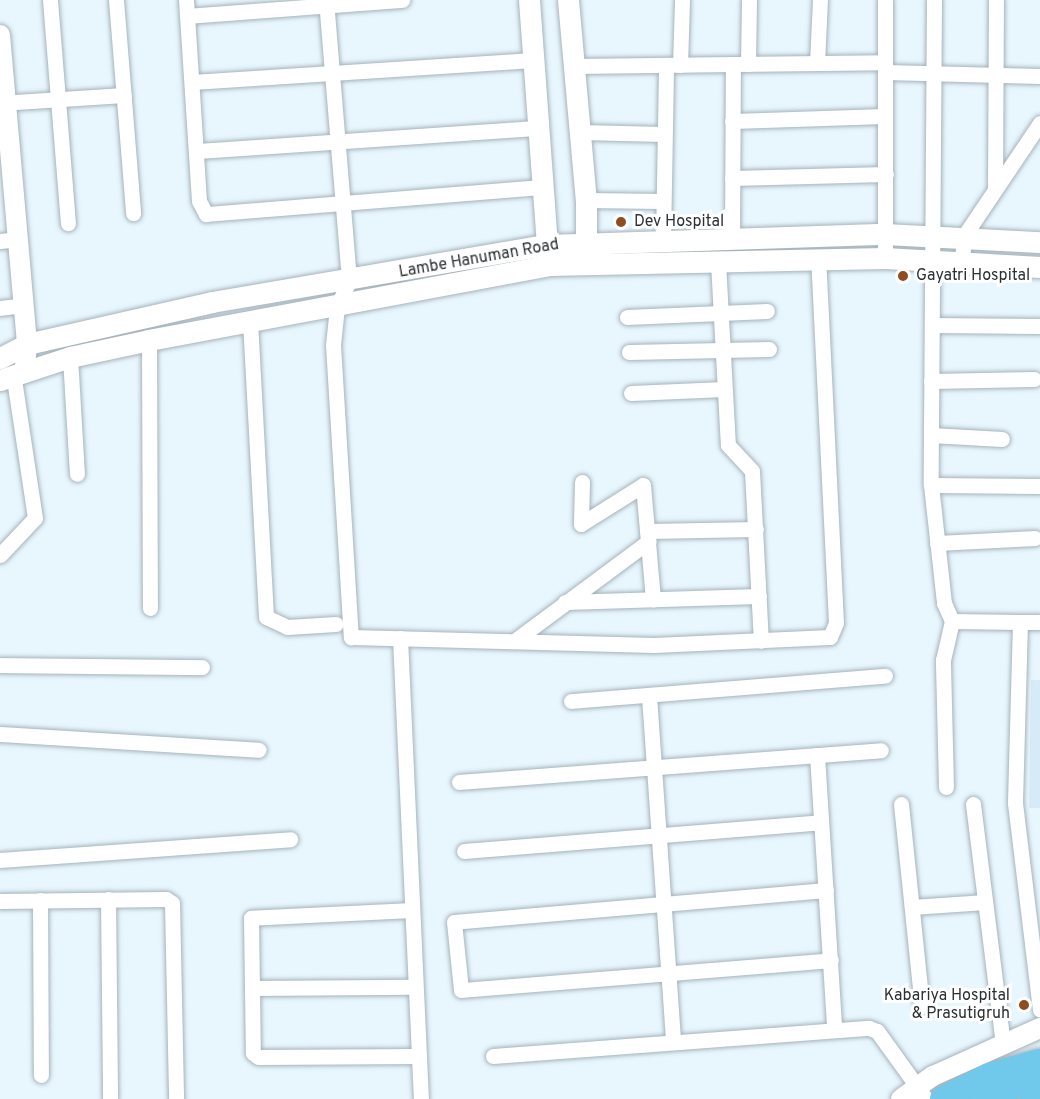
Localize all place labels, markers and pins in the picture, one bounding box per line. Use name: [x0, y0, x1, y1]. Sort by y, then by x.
place label: Dev Hospital: [634, 212, 724, 232]
marker: Dev Hospital: [612, 213, 630, 231]
place label: Gayatri Hospital: [916, 266, 1030, 286]
marker: Gayatri Hospital: [894, 267, 912, 285]
place label: Kabariya Hospital & Prasutigruh: [884, 986, 1010, 1024]
marker: Kabariya Hospital & Prasutigruh: [1015, 996, 1033, 1014]

